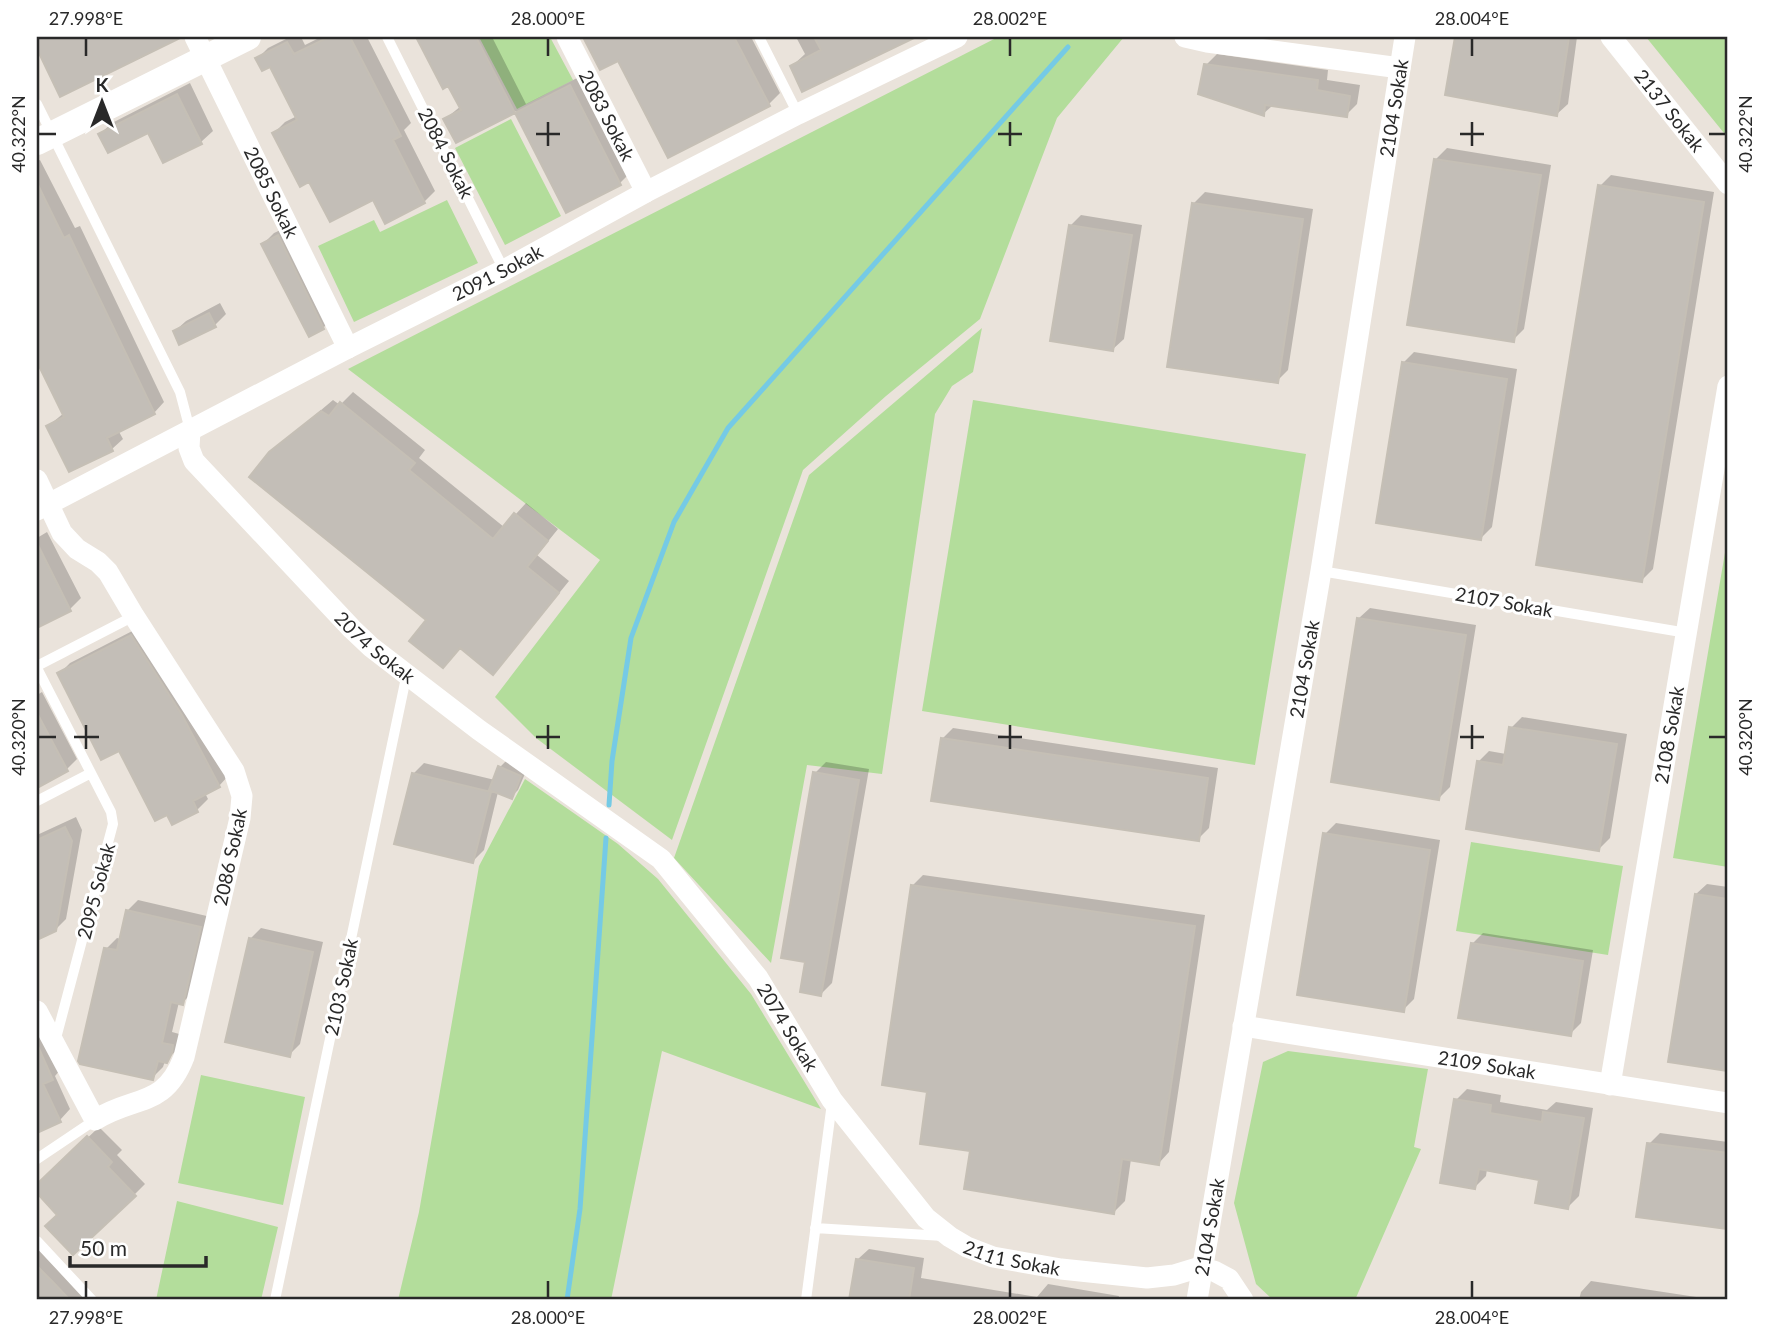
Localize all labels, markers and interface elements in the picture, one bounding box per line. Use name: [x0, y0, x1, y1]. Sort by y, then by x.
text: 27.998°E: [49, 7, 123, 29]
text: 28.000°E: [511, 7, 585, 29]
text: 28.002°E: [973, 7, 1047, 29]
text: 28.004°E: [1435, 7, 1509, 29]
street label: 2104 Sokak: [1374, 57, 1412, 159]
street label: 2137 Sokak: [1630, 64, 1710, 156]
north arrow: [66, 66, 136, 136]
street label: 2083 Sokak: [575, 66, 640, 165]
text: K: [95, 73, 109, 96]
text: 40.322°N: [7, 95, 29, 173]
text: 40.322°N: [1734, 95, 1756, 173]
street label: 2084 Sokak: [414, 104, 479, 202]
street label: 2085 Sokak: [240, 143, 304, 242]
street label: 2091 Sokak: [448, 239, 547, 305]
street label: 2107 Sokak: [1453, 582, 1555, 621]
street label: 2074 Sokak: [330, 606, 420, 688]
street label: 2104 Sokak: [1284, 618, 1324, 720]
street label: 2108 Sokak: [1649, 684, 1688, 786]
text: 40.320°N: [7, 698, 29, 776]
text: 40.320°N: [1734, 698, 1756, 776]
street label: 2086 Sokak: [208, 806, 251, 908]
street label: 2095 Sokak: [72, 840, 119, 942]
street label: 2103 Sokak: [319, 936, 362, 1038]
street label: 2074 Sokak: [753, 979, 824, 1075]
street label: 2109 Sokak: [1436, 1045, 1538, 1083]
street label: 2104 Sokak: [1189, 1176, 1229, 1278]
scale bar: [70, 1225, 206, 1269]
text: 50 m: [80, 1235, 127, 1260]
street label: 2111 Sokak: [960, 1235, 1062, 1280]
text: 27.998°E: [49, 1306, 123, 1328]
text: 28.000°E: [511, 1306, 585, 1328]
text: 28.002°E: [973, 1306, 1047, 1328]
text: 28.004°E: [1435, 1306, 1509, 1328]

